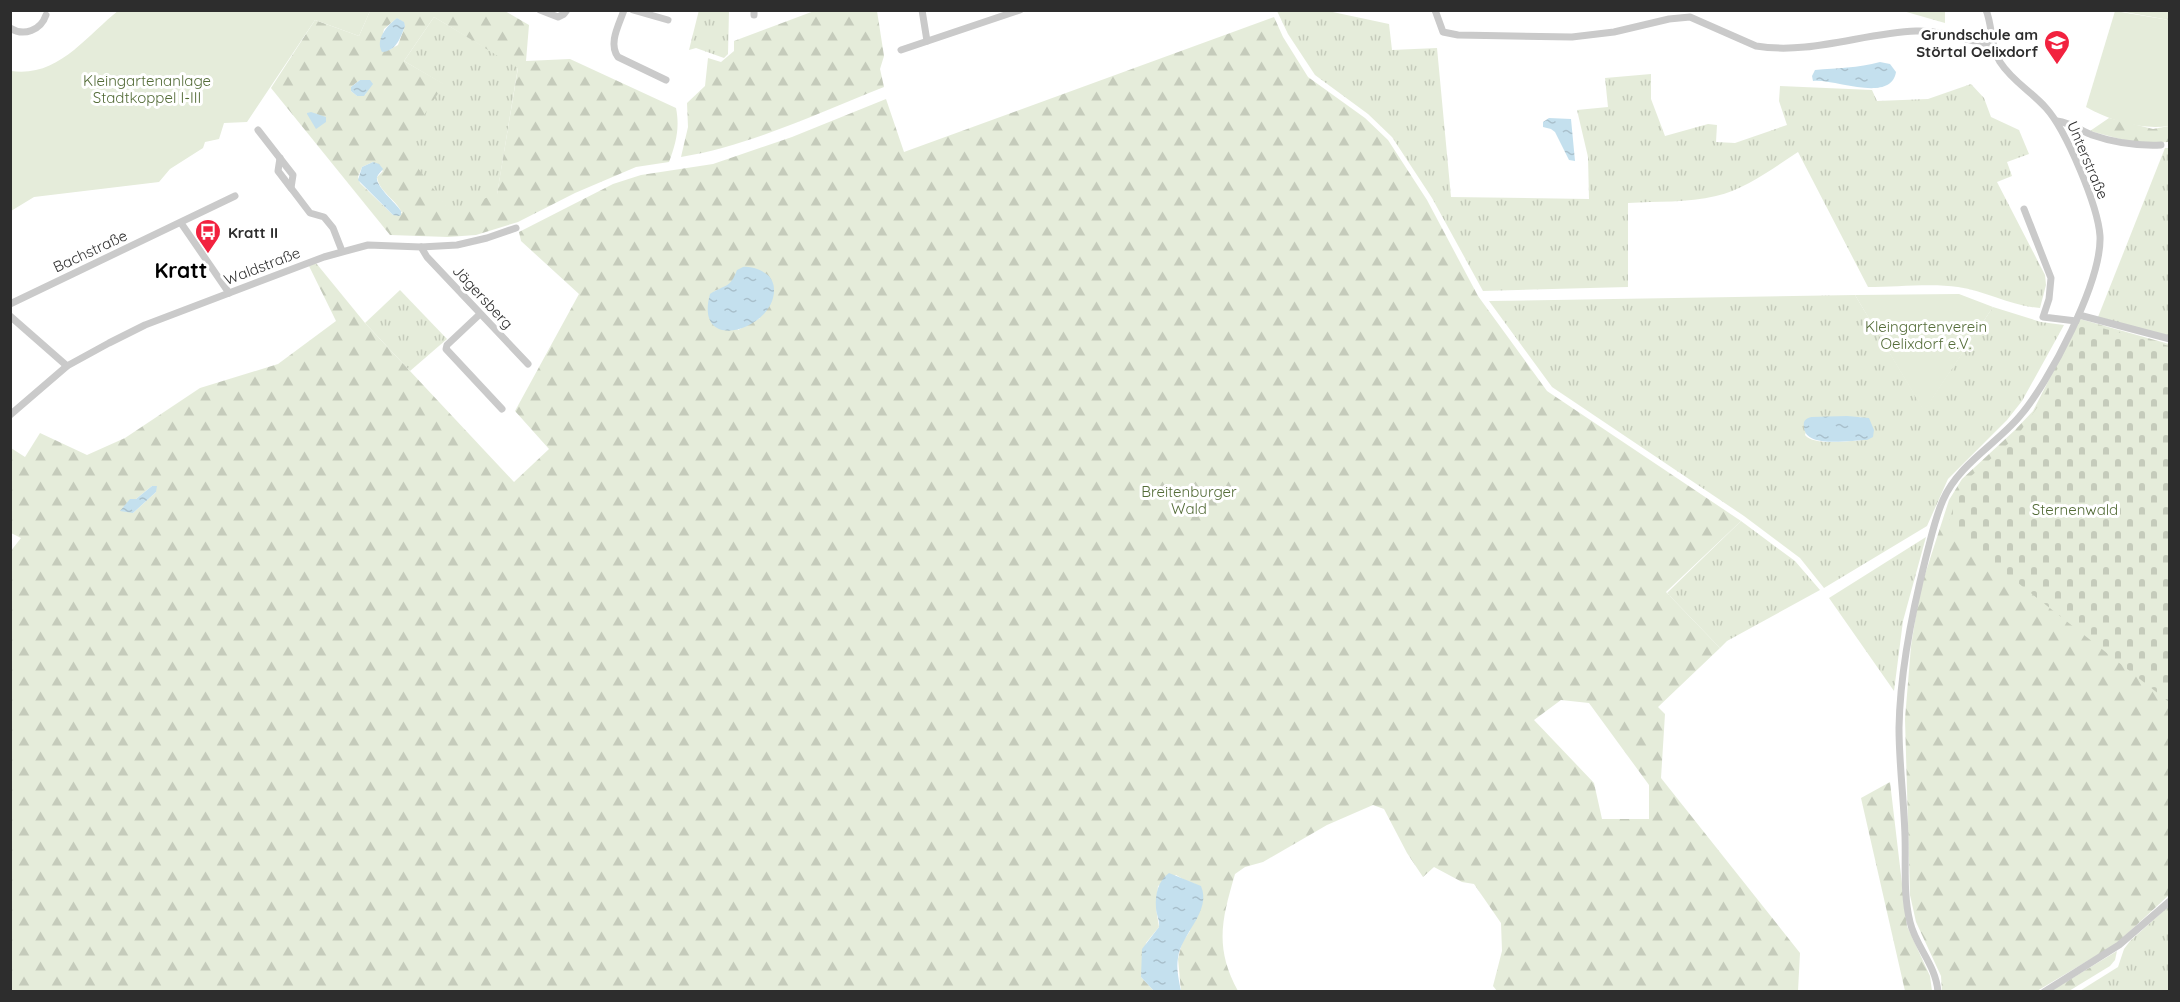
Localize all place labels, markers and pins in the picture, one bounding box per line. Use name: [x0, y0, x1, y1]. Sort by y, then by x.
place label: Grundschule am Störtal Oelixdorf: [1916, 25, 2038, 61]
school or university icon: Grundschule am Störtal Oelixdorf: [2042, 28, 2072, 66]
bus stop icon: Kratt II: [193, 217, 223, 255]
place label: Kratt II: [228, 223, 278, 242]

